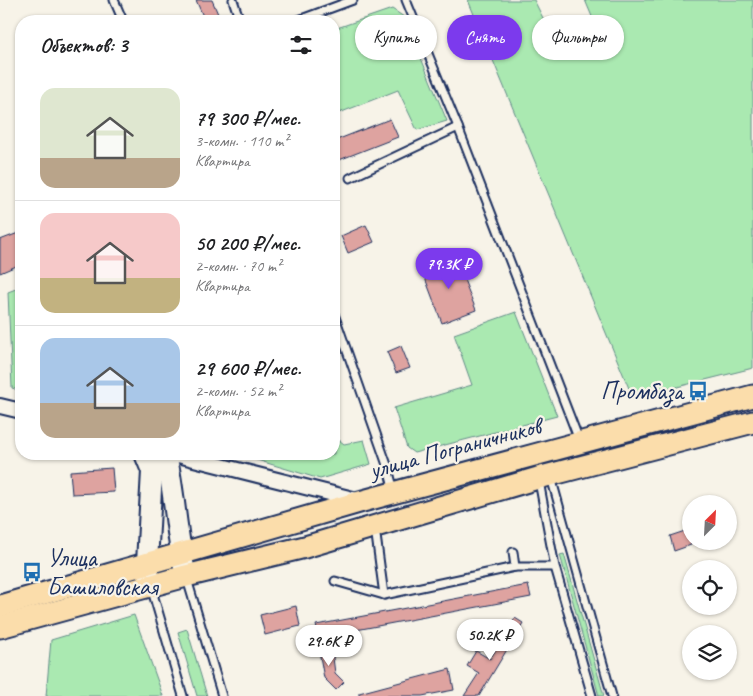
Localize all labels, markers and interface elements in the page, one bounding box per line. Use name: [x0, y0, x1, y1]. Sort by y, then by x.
chip: Купить: [355, 15, 437, 60]
chip: Снять: [447, 15, 522, 60]
chip: Фильтры: [532, 15, 624, 60]
icon: filters: [287, 31, 315, 59]
text: Объектов: 3: [40, 32, 128, 58]
text: 79 300 ₽/мес.: [195, 105, 300, 131]
icon: home: [80, 108, 140, 168]
text: 3-комн. · 110 m²: [195, 131, 288, 151]
text: Квартира: [195, 151, 250, 171]
text: 50 200 ₽/мес.: [195, 230, 300, 256]
icon: home: [80, 233, 140, 293]
pin: 79.3K ₽: [403, 248, 495, 290]
text: 79.3K ₽: [427, 254, 471, 274]
text: 2-комн. · 70 m²: [195, 256, 281, 276]
text: Квартира: [195, 276, 250, 296]
text: 29 600 ₽/мес.: [195, 355, 301, 381]
icon: home: [80, 358, 140, 418]
place label: Промбаза: [601, 375, 686, 408]
bus stop icon: Промбаза: [687, 380, 709, 402]
text: 2-комн. · 52 m²: [195, 381, 281, 401]
text: Квартира: [195, 401, 250, 421]
street label: улица Пограничников: [364, 408, 549, 487]
north arrow: [682, 495, 738, 550]
map controls: [682, 495, 737, 680]
place label: Улица Башиловская: [47, 542, 160, 603]
button: locate: [682, 560, 737, 615]
bus stop icon: Улица Башиловская: [21, 561, 43, 583]
pin: 50.2K ₽: [444, 618, 536, 661]
pin: 29.6K ₽: [283, 624, 375, 667]
text: 50.2K ₽: [468, 625, 512, 645]
button: layers: [682, 625, 737, 680]
text: 29.6K ₽: [306, 631, 352, 651]

